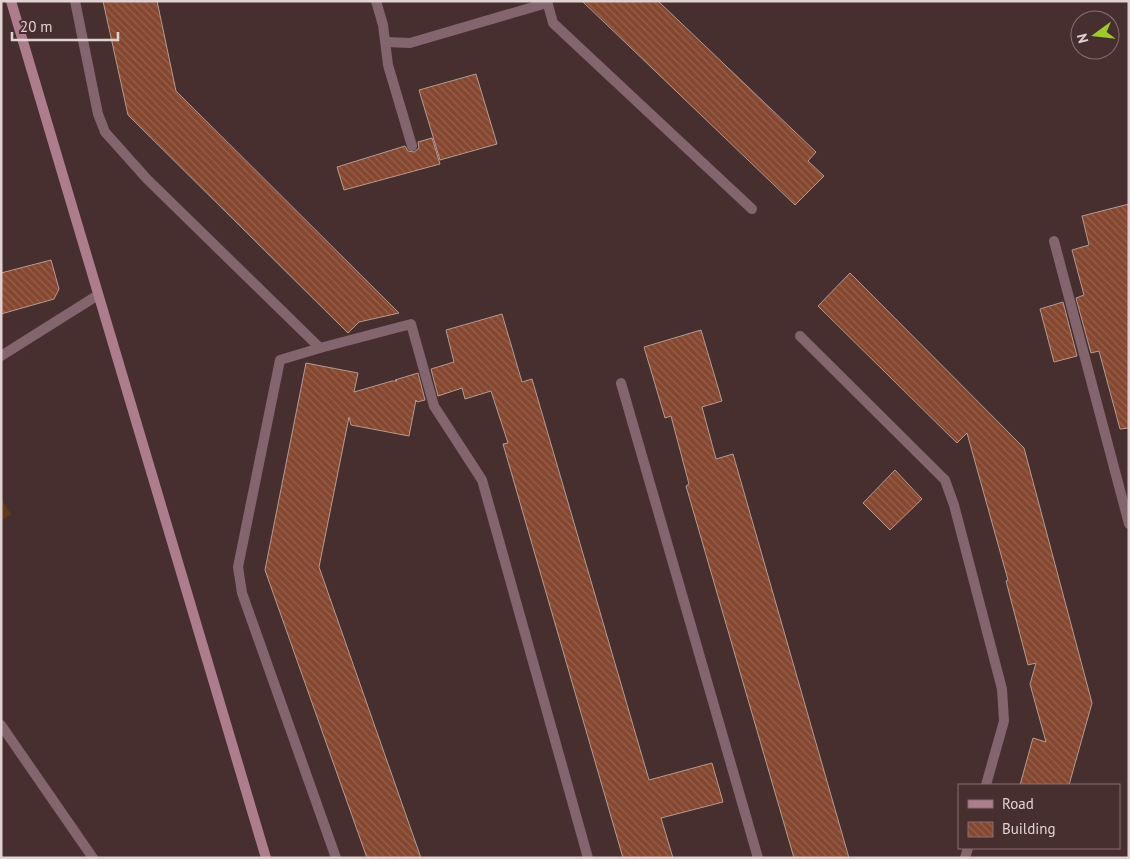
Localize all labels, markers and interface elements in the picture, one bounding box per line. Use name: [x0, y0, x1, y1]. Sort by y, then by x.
scale bar: [12, 10, 119, 42]
north arrow: [1070, 10, 1120, 60]
text: 20 m: [20, 17, 53, 36]
text: N: [1073, 32, 1092, 45]
legend: [958, 784, 1120, 849]
text: Road: [1002, 794, 1034, 813]
text: Building: [1002, 819, 1056, 838]

